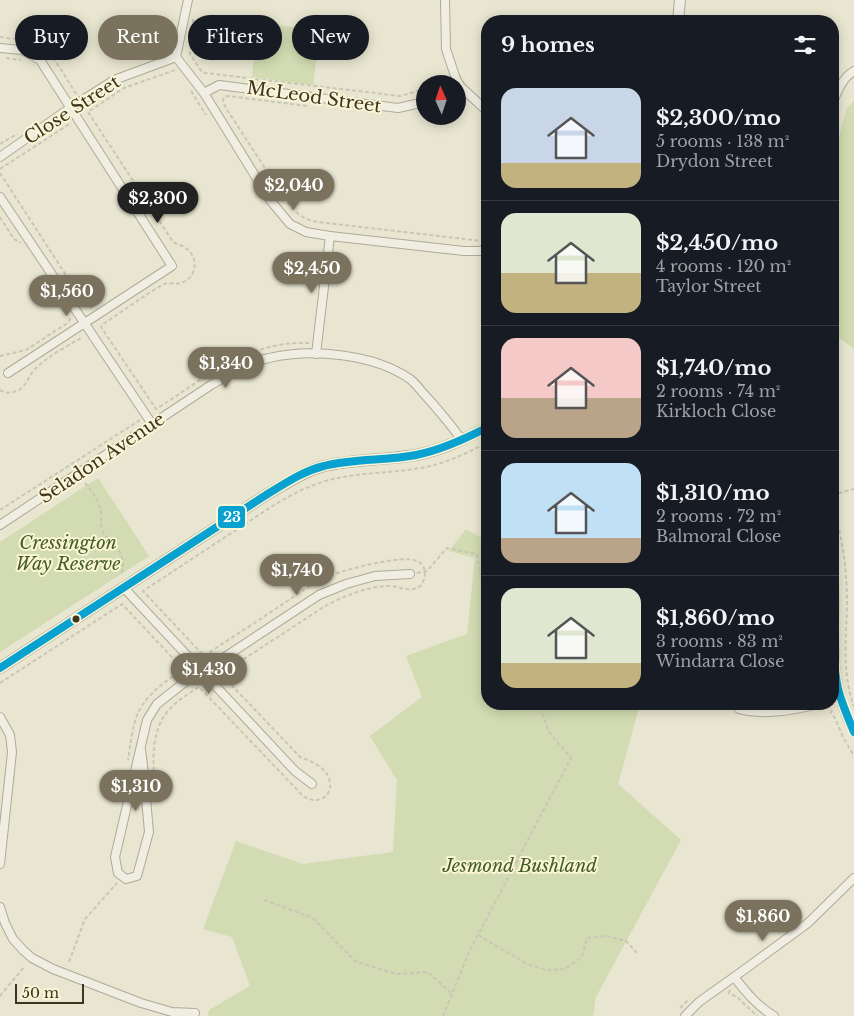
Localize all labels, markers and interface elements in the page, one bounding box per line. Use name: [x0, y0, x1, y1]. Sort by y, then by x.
chip: Buy: [15, 15, 88, 60]
chip: Rent: [98, 15, 178, 60]
chip: Filters: [188, 15, 282, 60]
chip: New: [292, 15, 369, 60]
icon: filters: [791, 31, 819, 59]
text: 9 homes: [501, 32, 595, 58]
street label: Close Street: [20, 71, 124, 149]
north arrow: [416, 75, 466, 125]
map controls: [416, 75, 466, 125]
street label: McLeod Street: [245, 77, 383, 117]
text: $2,300/mo: [656, 105, 781, 131]
icon: home: [541, 108, 601, 168]
text: 5 rooms · 138 m²: [656, 131, 789, 151]
text: Drydon Street: [656, 151, 773, 171]
pin: $2,040: [253, 168, 335, 211]
text: $2,040: [264, 175, 324, 195]
pin: $2,300: [117, 182, 199, 224]
text: $2,300: [128, 188, 188, 208]
text: $2,450/mo: [656, 230, 778, 256]
icon: home: [541, 233, 601, 293]
pin: $2,450: [271, 252, 353, 294]
text: 4 rooms · 120 m²: [656, 256, 791, 276]
text: $2,450: [283, 258, 341, 278]
pin: $1,560: [26, 274, 108, 317]
text: Taylor Street: [656, 276, 761, 296]
text: $1,560: [40, 281, 94, 301]
pin: $1,340: [185, 346, 267, 389]
text: $1,340: [199, 353, 253, 373]
text: $1,740/mo: [656, 355, 771, 381]
icon: home: [541, 358, 601, 418]
text: 2 rooms · 74 m²: [656, 381, 780, 401]
text: Kirkloch Close: [656, 401, 776, 421]
street label: Seladon Avenue: [35, 408, 169, 508]
text: $1,310/mo: [656, 480, 770, 506]
icon: home: [541, 483, 601, 543]
line badge: 23: [217, 505, 246, 529]
text: 2 rooms · 72 m²: [656, 506, 781, 526]
text: 23: [223, 508, 241, 526]
text: Balmoral Close: [656, 526, 781, 546]
park label: Cressington Way Reserve: [16, 532, 120, 575]
pin: $1,740: [256, 554, 338, 596]
text: $1,740: [271, 560, 323, 580]
text: $1,860/mo: [656, 605, 775, 631]
icon: home: [541, 608, 601, 668]
unlabelled marker: [71, 614, 81, 624]
text: 3 rooms · 83 m²: [656, 631, 783, 651]
text: Windarra Close: [656, 651, 784, 671]
pin: $1,430: [168, 652, 250, 695]
text: $1,430: [182, 659, 236, 679]
pin: $1,310: [95, 770, 177, 812]
text: $1,310: [111, 776, 161, 796]
park label: Jesmond Bushland: [442, 855, 597, 877]
pin: $1,860: [722, 900, 804, 942]
text: $1,860: [736, 906, 790, 926]
scale bar: [15, 981, 84, 1004]
text: 50 m: [22, 984, 59, 1002]

